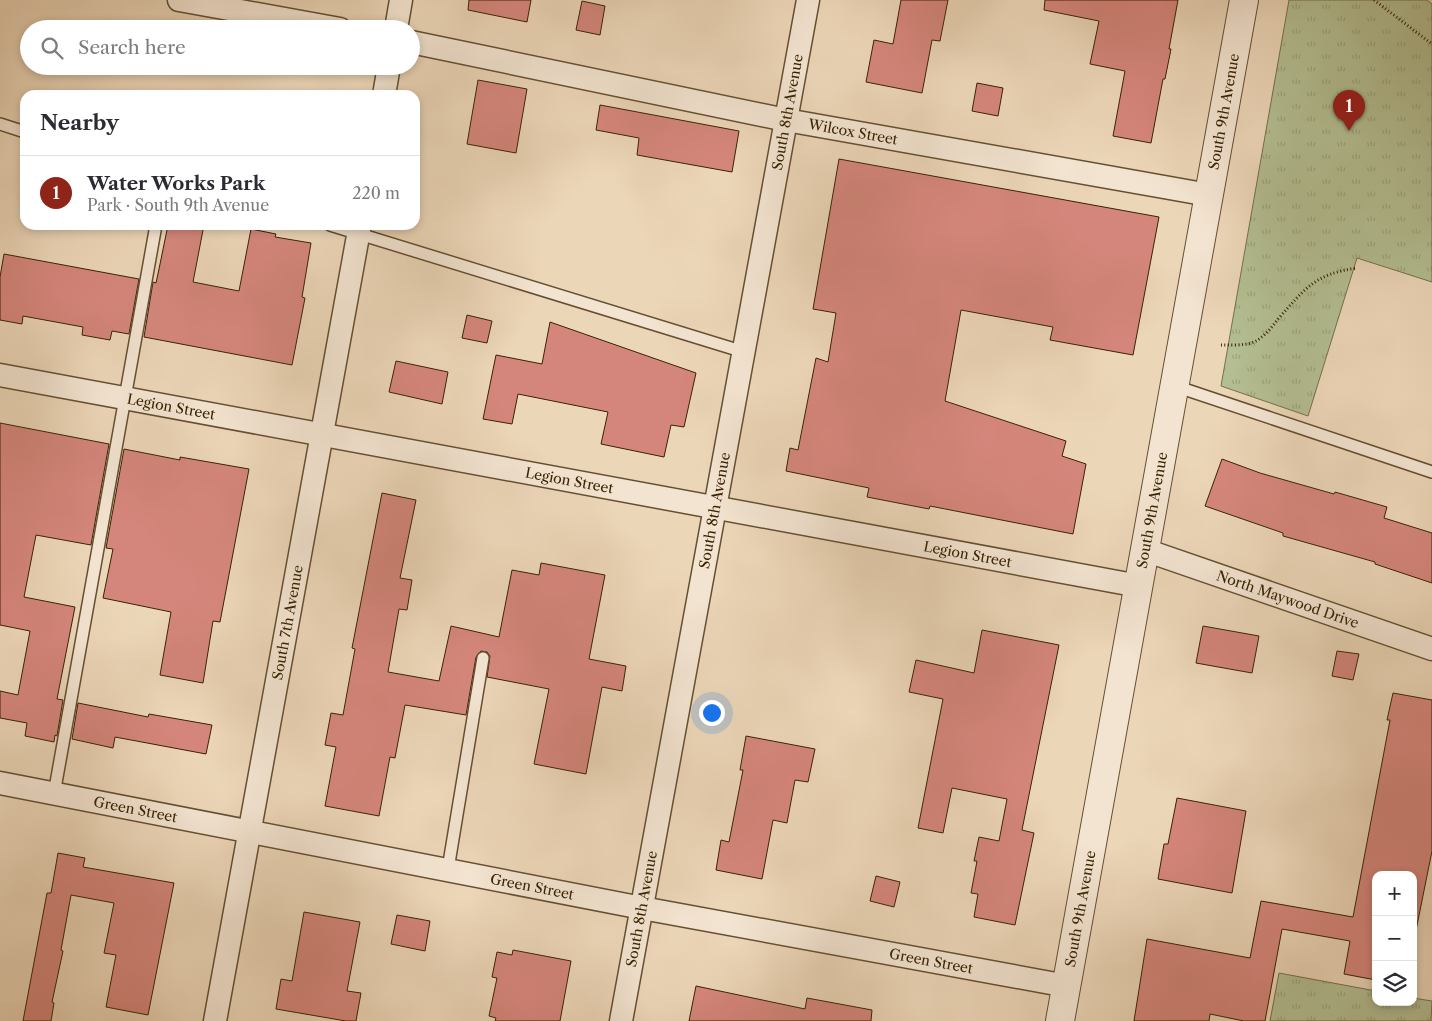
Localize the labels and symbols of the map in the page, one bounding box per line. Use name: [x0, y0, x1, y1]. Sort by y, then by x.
street label: South 8th Avenue: [768, 52, 807, 172]
street label: South 9th Avenue: [1205, 52, 1243, 171]
pin: 1: [1333, 90, 1365, 131]
street label: Wilcox Street: [806, 115, 899, 149]
street label: Legion Street: [125, 390, 217, 424]
street label: South 9th Avenue: [1133, 450, 1171, 570]
street label: South 8th Avenue: [695, 451, 734, 570]
street label: Legion Street: [524, 463, 615, 497]
street label: Legion Street: [922, 537, 1013, 571]
street label: South 7th Avenue: [268, 563, 307, 682]
street label: North Maywood Drive: [1214, 566, 1361, 632]
your location: [699, 700, 725, 726]
street label: Green Street: [92, 792, 179, 826]
street label: South 8th Avenue: [622, 849, 661, 969]
street label: South 9th Avenue: [1061, 849, 1100, 968]
street label: Green Street: [489, 870, 575, 904]
street label: Green Street: [888, 945, 975, 978]

